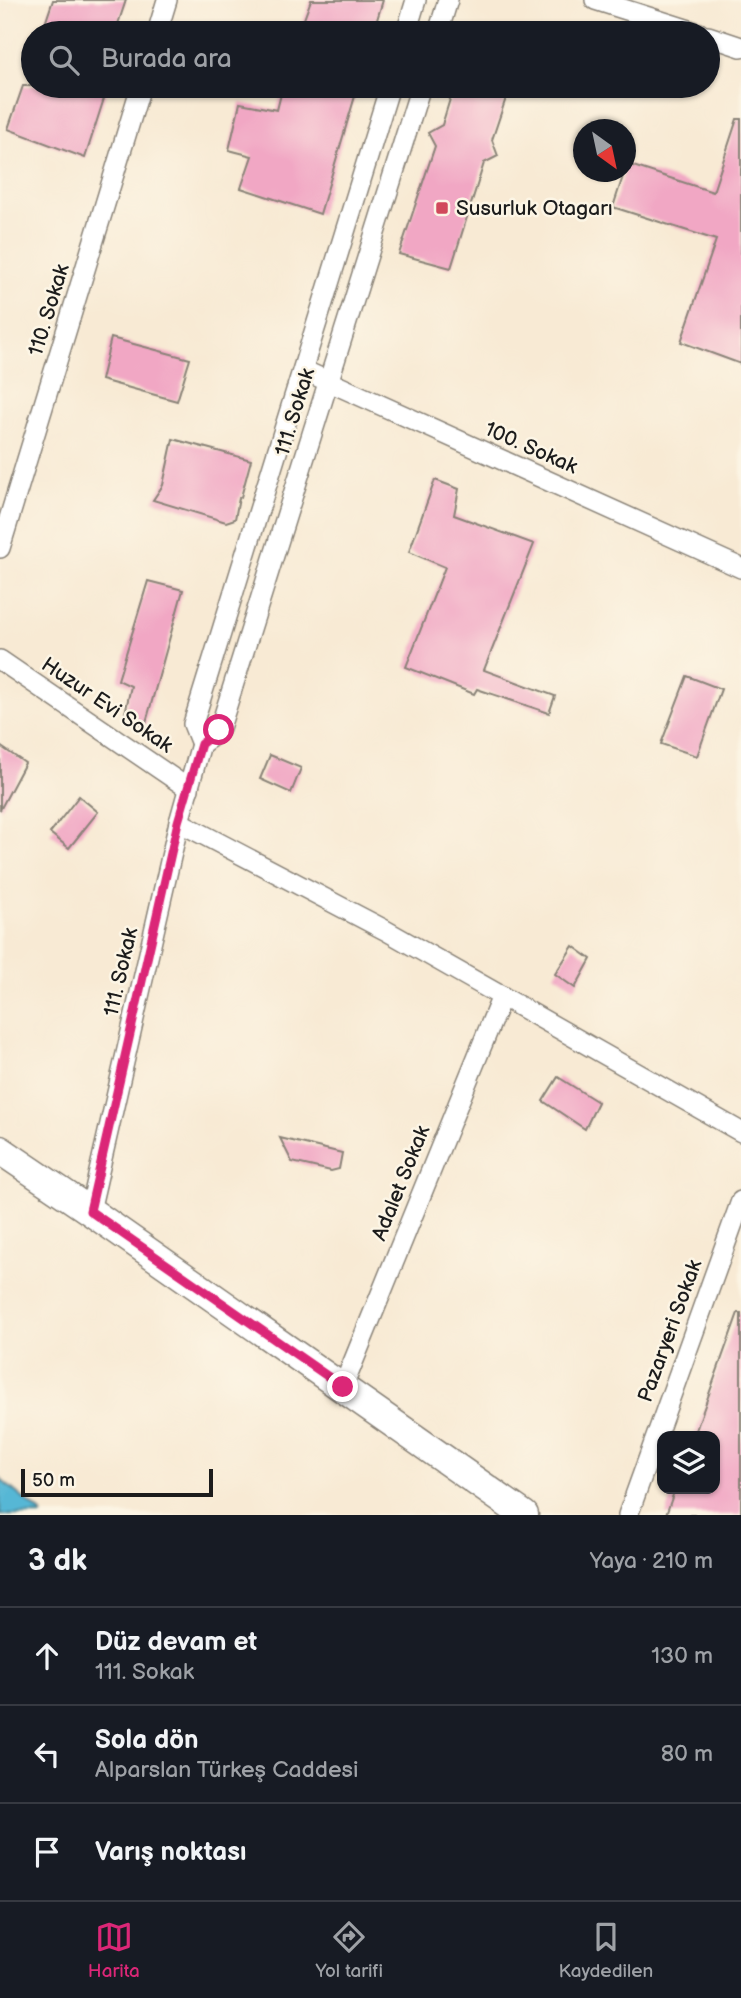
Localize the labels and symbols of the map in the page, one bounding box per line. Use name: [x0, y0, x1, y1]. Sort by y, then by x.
north arrow: [573, 119, 636, 182]
place label: Susurluk Otagarı: [456, 196, 613, 221]
marker: Susurluk Otagarı: [434, 200, 450, 216]
street label: 110. Sokak: [23, 260, 75, 359]
street label: 111. Sokak: [270, 364, 320, 459]
street label: 100. Sokak: [481, 416, 582, 480]
street label: Huzur Evi Sokak: [37, 652, 178, 759]
route start: [203, 714, 234, 745]
street label: 111. Sokak: [99, 924, 144, 1019]
street label: Adalet Sokak: [367, 1121, 436, 1244]
street label: Pazaryeri Sokak: [633, 1256, 708, 1406]
route end: [327, 1371, 358, 1402]
scale bar: [21, 1466, 214, 1498]

